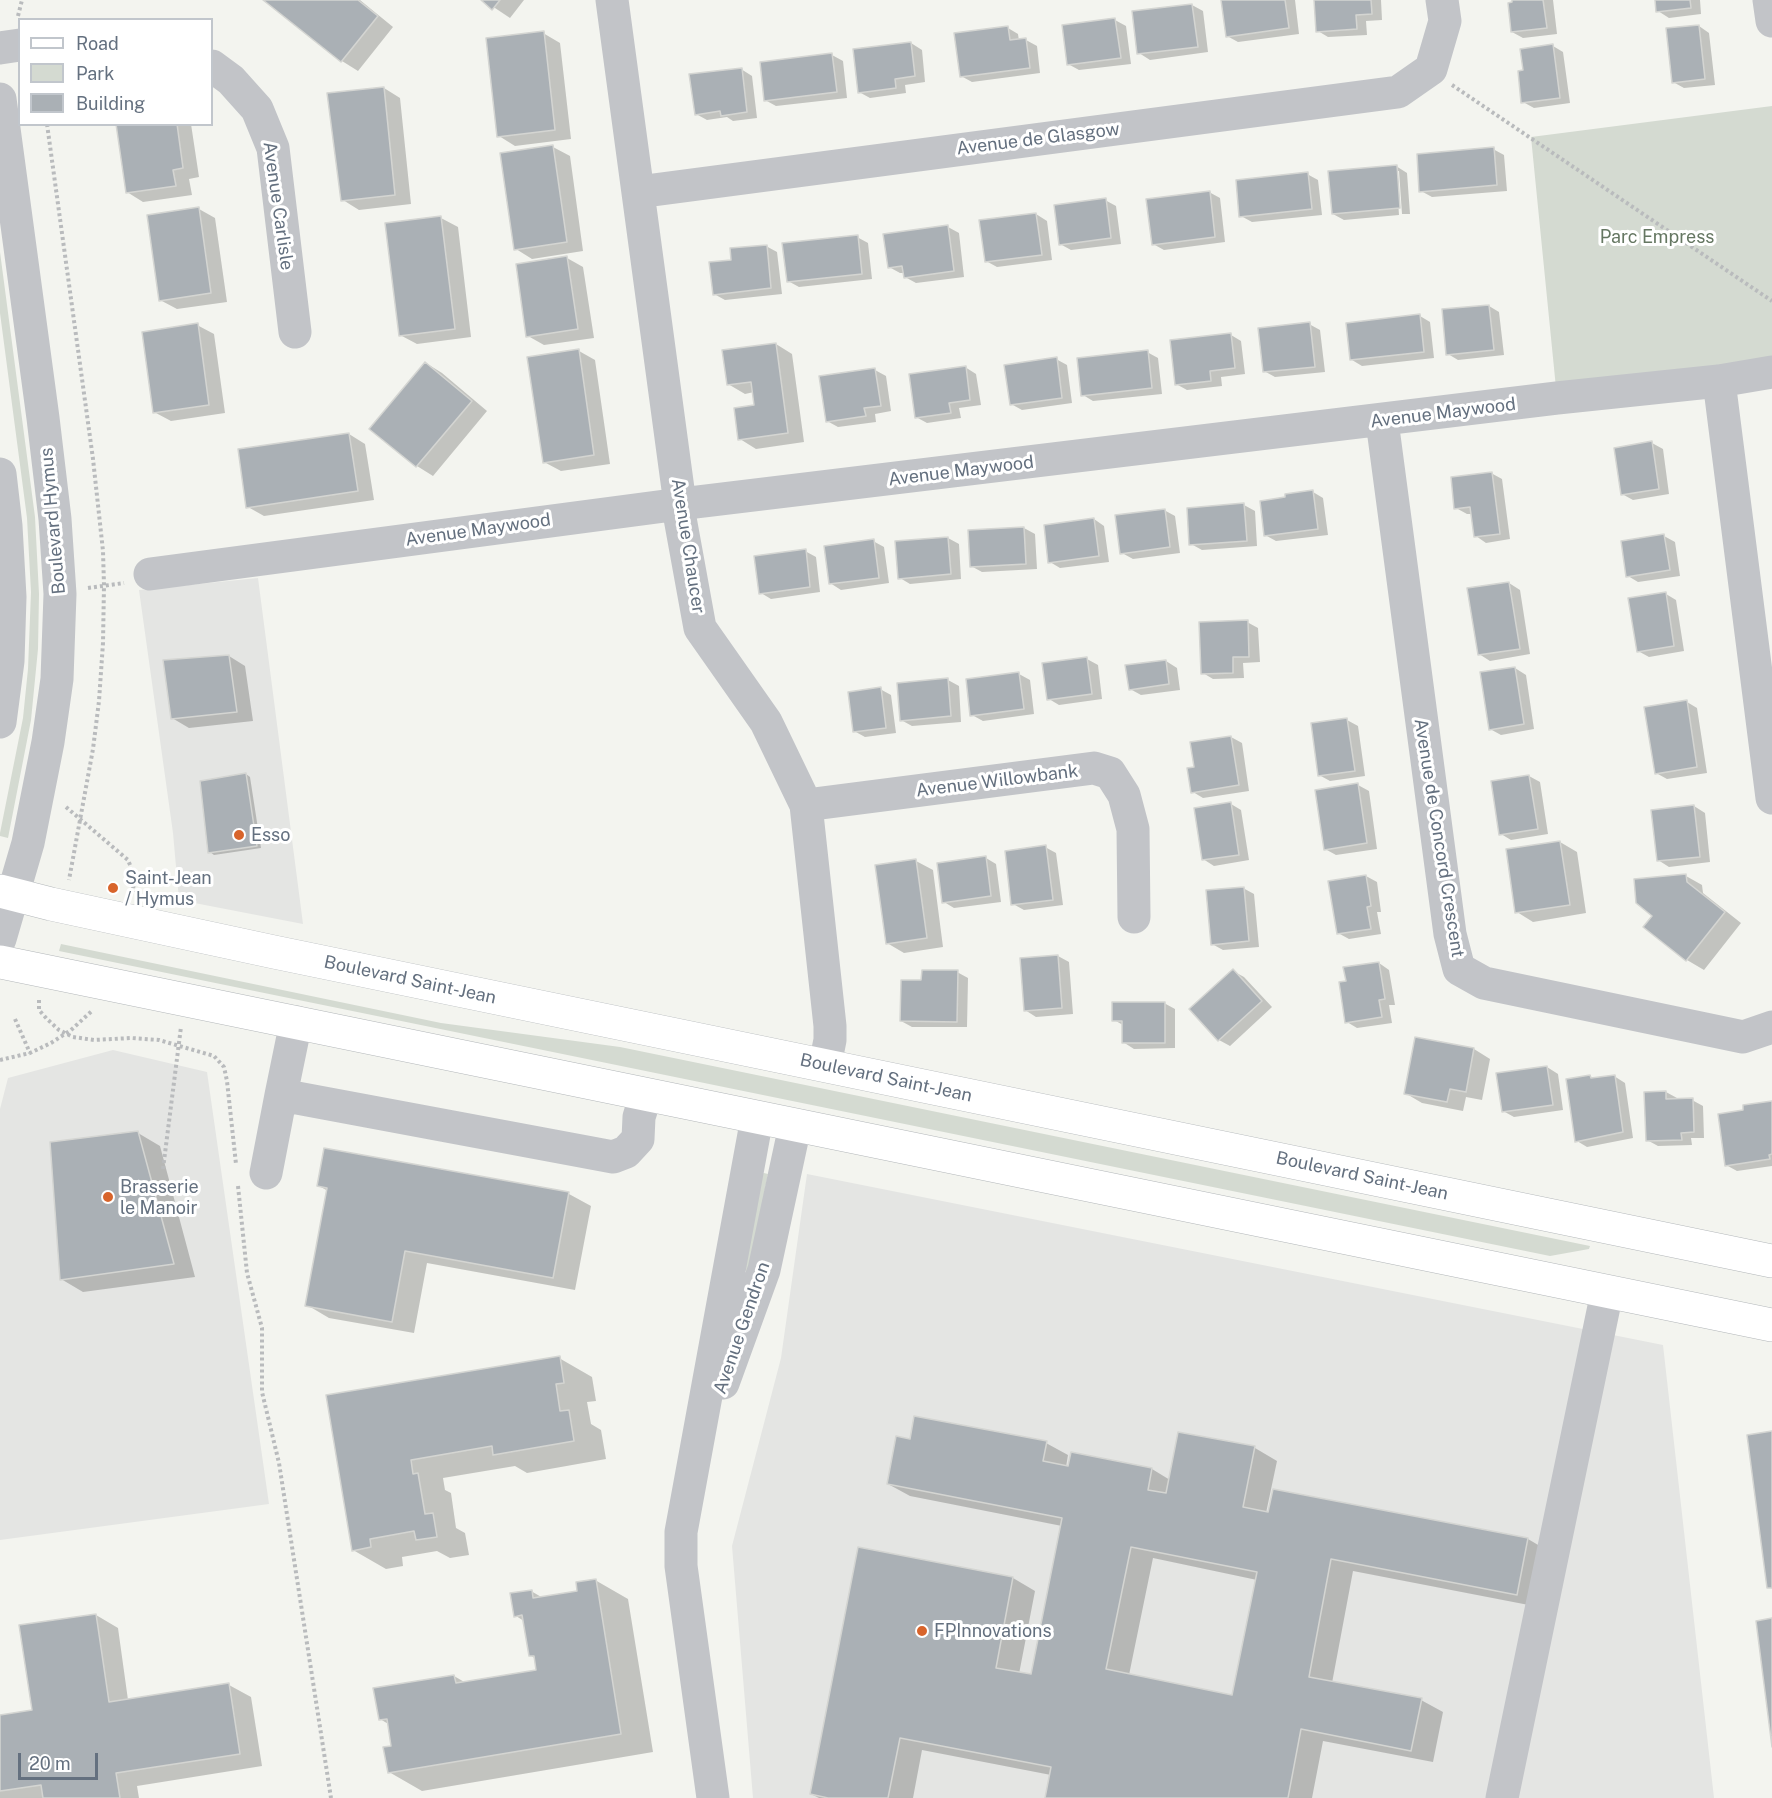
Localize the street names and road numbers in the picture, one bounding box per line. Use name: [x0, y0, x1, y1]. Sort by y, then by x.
street label: Avenue de Glasgow: [955, 118, 1121, 160]
street label: Avenue Carlisle: [258, 140, 298, 272]
street label: Avenue Maywood: [1369, 393, 1517, 433]
street label: Boulevard Hymus: [36, 447, 70, 595]
street label: Avenue Maywood: [887, 451, 1035, 491]
street label: Avenue Chaucer: [667, 477, 709, 615]
street label: Avenue Maywood: [404, 509, 552, 551]
street label: Avenue de Concord Crescent: [1409, 717, 1469, 959]
street label: Avenue Willowbank: [915, 760, 1079, 802]
street label: Boulevard Saint-Jean: [322, 951, 498, 1009]
street label: Boulevard Saint-Jean: [798, 1049, 974, 1107]
street label: Boulevard Saint-Jean: [1274, 1147, 1450, 1205]
street label: Avenue Gendron: [709, 1259, 775, 1397]

